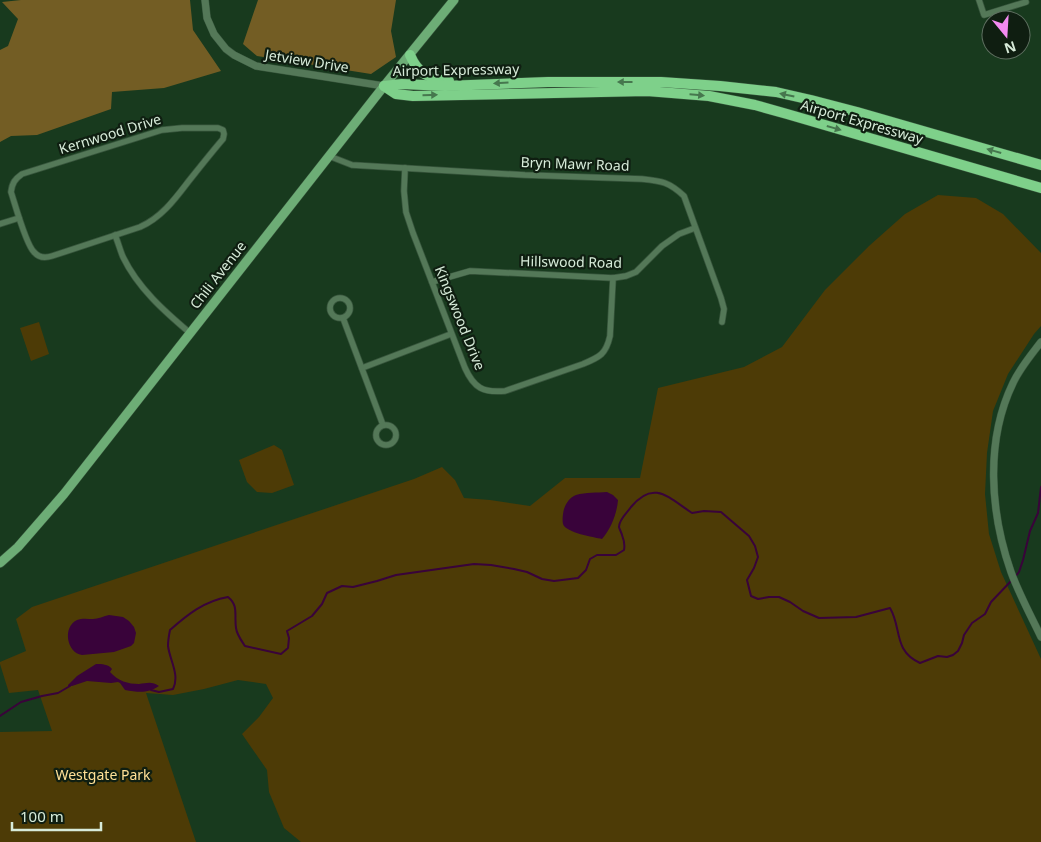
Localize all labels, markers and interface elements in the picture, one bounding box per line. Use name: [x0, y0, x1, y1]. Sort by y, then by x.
north arrow: [981, 10, 1031, 60]
text: N: [1002, 37, 1019, 59]
street label: Jetview Drive: [262, 44, 350, 77]
street label: Airport Expressway: [393, 59, 520, 80]
one-way arrow: [617, 78, 633, 86]
one-way arrow: [493, 80, 509, 88]
one-way arrow: [778, 90, 794, 98]
one-way arrow: [422, 91, 438, 99]
one-way arrow: [690, 92, 706, 100]
street label: Airport Expressway: [799, 95, 926, 148]
street label: Kernwood Drive: [56, 109, 163, 158]
one-way arrow: [827, 124, 842, 132]
one-way arrow: [987, 147, 1002, 155]
street label: Bryn Mawr Road: [520, 152, 630, 175]
street label: Chili Avenue: [185, 237, 250, 313]
street label: Hillswood Road: [520, 251, 622, 272]
street label: Kingswood Drive: [431, 263, 490, 373]
park label: Westgate Park: [55, 765, 151, 784]
scale bar: [12, 800, 101, 832]
text: 100 m: [20, 806, 64, 826]

